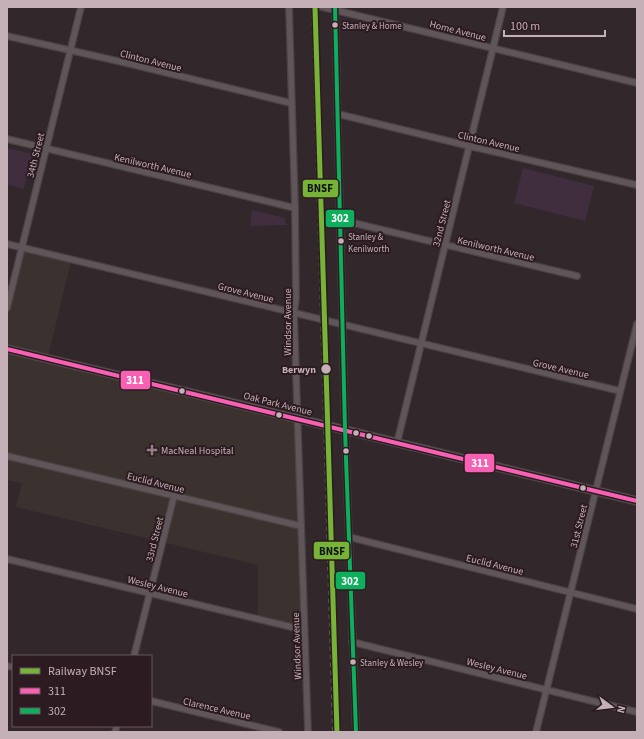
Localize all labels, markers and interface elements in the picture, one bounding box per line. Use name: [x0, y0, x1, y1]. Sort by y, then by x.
scale bar: [504, 12, 605, 38]
street label: Home Avenue: [428, 17, 488, 45]
text: 100 m: [510, 18, 540, 35]
marker: Stanley & Home: [330, 20, 340, 30]
place label: Stanley & Home: [342, 20, 402, 33]
street label: Clinton Avenue: [118, 47, 183, 75]
street label: Clinton Avenue: [456, 128, 521, 156]
street label: 34th Street: [24, 131, 48, 179]
street label: Kenilworth Avenue: [113, 150, 193, 182]
line badge: BNSF: [302, 179, 339, 198]
text: BNSF: [307, 181, 333, 196]
street label: 32nd Street: [429, 198, 455, 248]
line badge: 302: [325, 209, 355, 228]
text: 302: [331, 211, 349, 226]
place label: Stanley & Kenilworth: [348, 231, 390, 256]
street label: Kenilworth Avenue: [456, 233, 536, 265]
marker: Stanley & Kenilworth: [336, 236, 346, 246]
street label: Grove Avenue: [216, 279, 275, 307]
street label: Windsor Avenue: [281, 288, 295, 356]
street label: Grove Avenue: [531, 356, 590, 382]
marker: Berwyn: [319, 362, 333, 376]
place label: Berwyn: [282, 363, 316, 377]
line badge: 311: [120, 370, 151, 390]
text: 311: [126, 373, 144, 388]
unlabelled marker: [177, 386, 187, 396]
street label: Oak Park Avenue: [242, 389, 314, 419]
unlabelled marker: [274, 410, 284, 420]
unlabelled marker: [351, 428, 361, 438]
unlabelled marker: [364, 431, 374, 441]
marker: MacNeal Hospital: [146, 444, 158, 456]
place label: MacNeal Hospital: [161, 444, 234, 458]
unlabelled marker: [341, 446, 351, 456]
line badge: 311: [464, 453, 495, 473]
text: 311: [471, 456, 489, 471]
street label: Euclid Avenue: [126, 469, 186, 497]
unlabelled marker: [578, 483, 588, 493]
street label: 31st Street: [567, 502, 591, 549]
street label: 33rd Street: [143, 515, 167, 563]
line badge: BNSF: [313, 541, 350, 560]
text: BNSF: [319, 544, 345, 559]
street label: Euclid Avenue: [465, 551, 525, 579]
line badge: 302: [335, 571, 366, 590]
street label: Wesley Avenue: [126, 573, 190, 601]
text: 302: [341, 574, 359, 589]
street label: Windsor Avenue: [289, 612, 305, 680]
legend: [12, 655, 152, 727]
street label: Wesley Avenue: [465, 655, 529, 683]
marker: Stanley & Wesley: [348, 657, 358, 667]
place label: Stanley & Wesley: [360, 657, 424, 670]
text: Railway BNSF: [48, 663, 117, 680]
text: 311: [48, 683, 66, 700]
north arrow: [592, 687, 632, 727]
street label: Clarence Avenue: [181, 694, 252, 724]
text: 302: [48, 703, 66, 720]
text: N: [613, 704, 629, 715]

